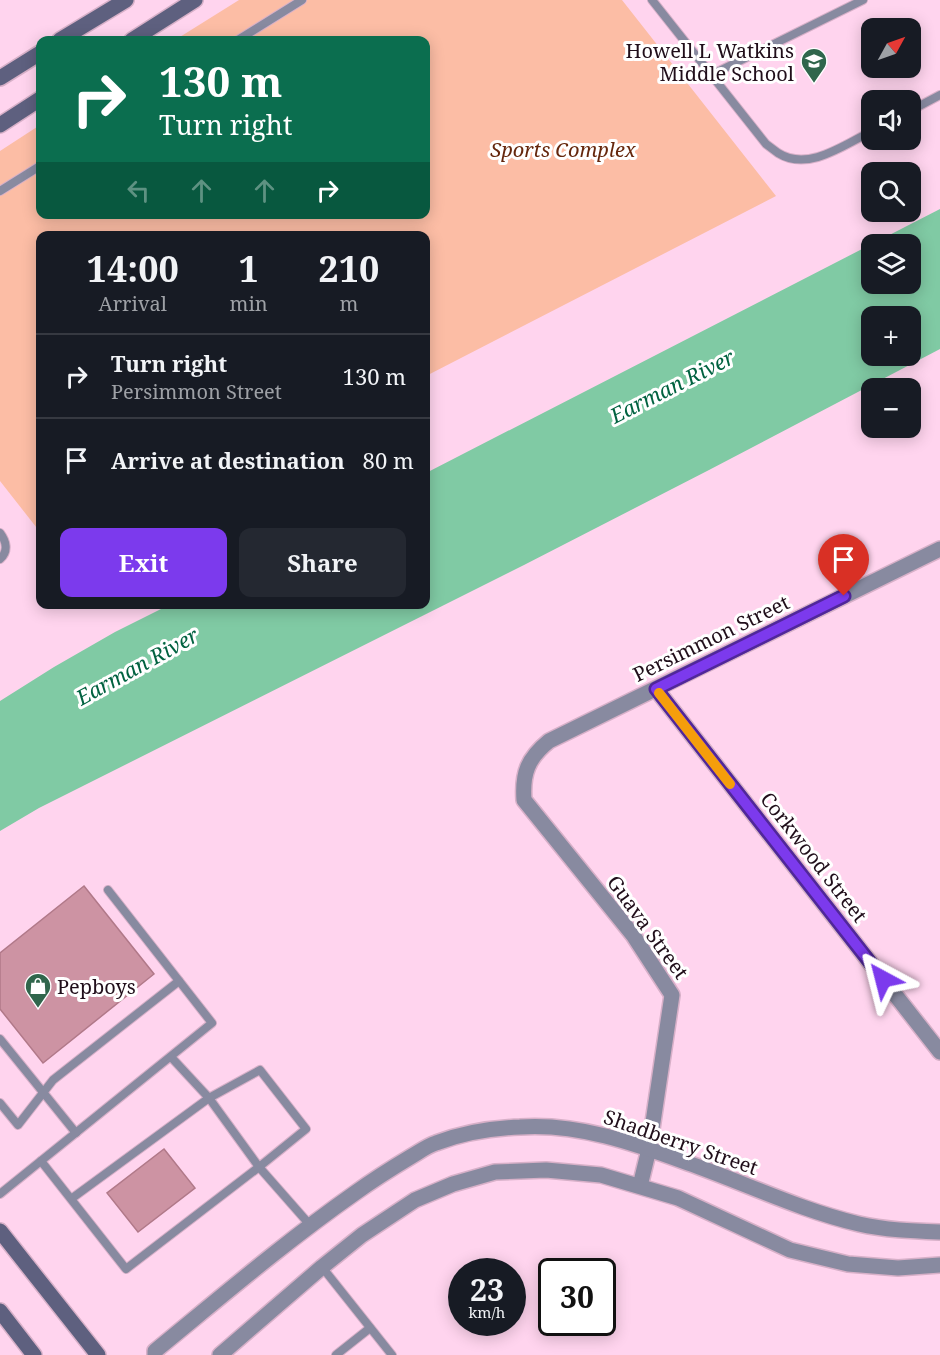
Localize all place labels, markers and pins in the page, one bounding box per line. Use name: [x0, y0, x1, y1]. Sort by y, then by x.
place label: Howell L Watkins Middle School: [626, 37, 794, 87]
school or university icon: Howell L Watkins Middle School: [799, 46, 829, 84]
pin: [818, 534, 869, 596]
shop icon: Pepboys: [23, 971, 53, 1009]
place label: Pepboys: [57, 973, 136, 1000]

